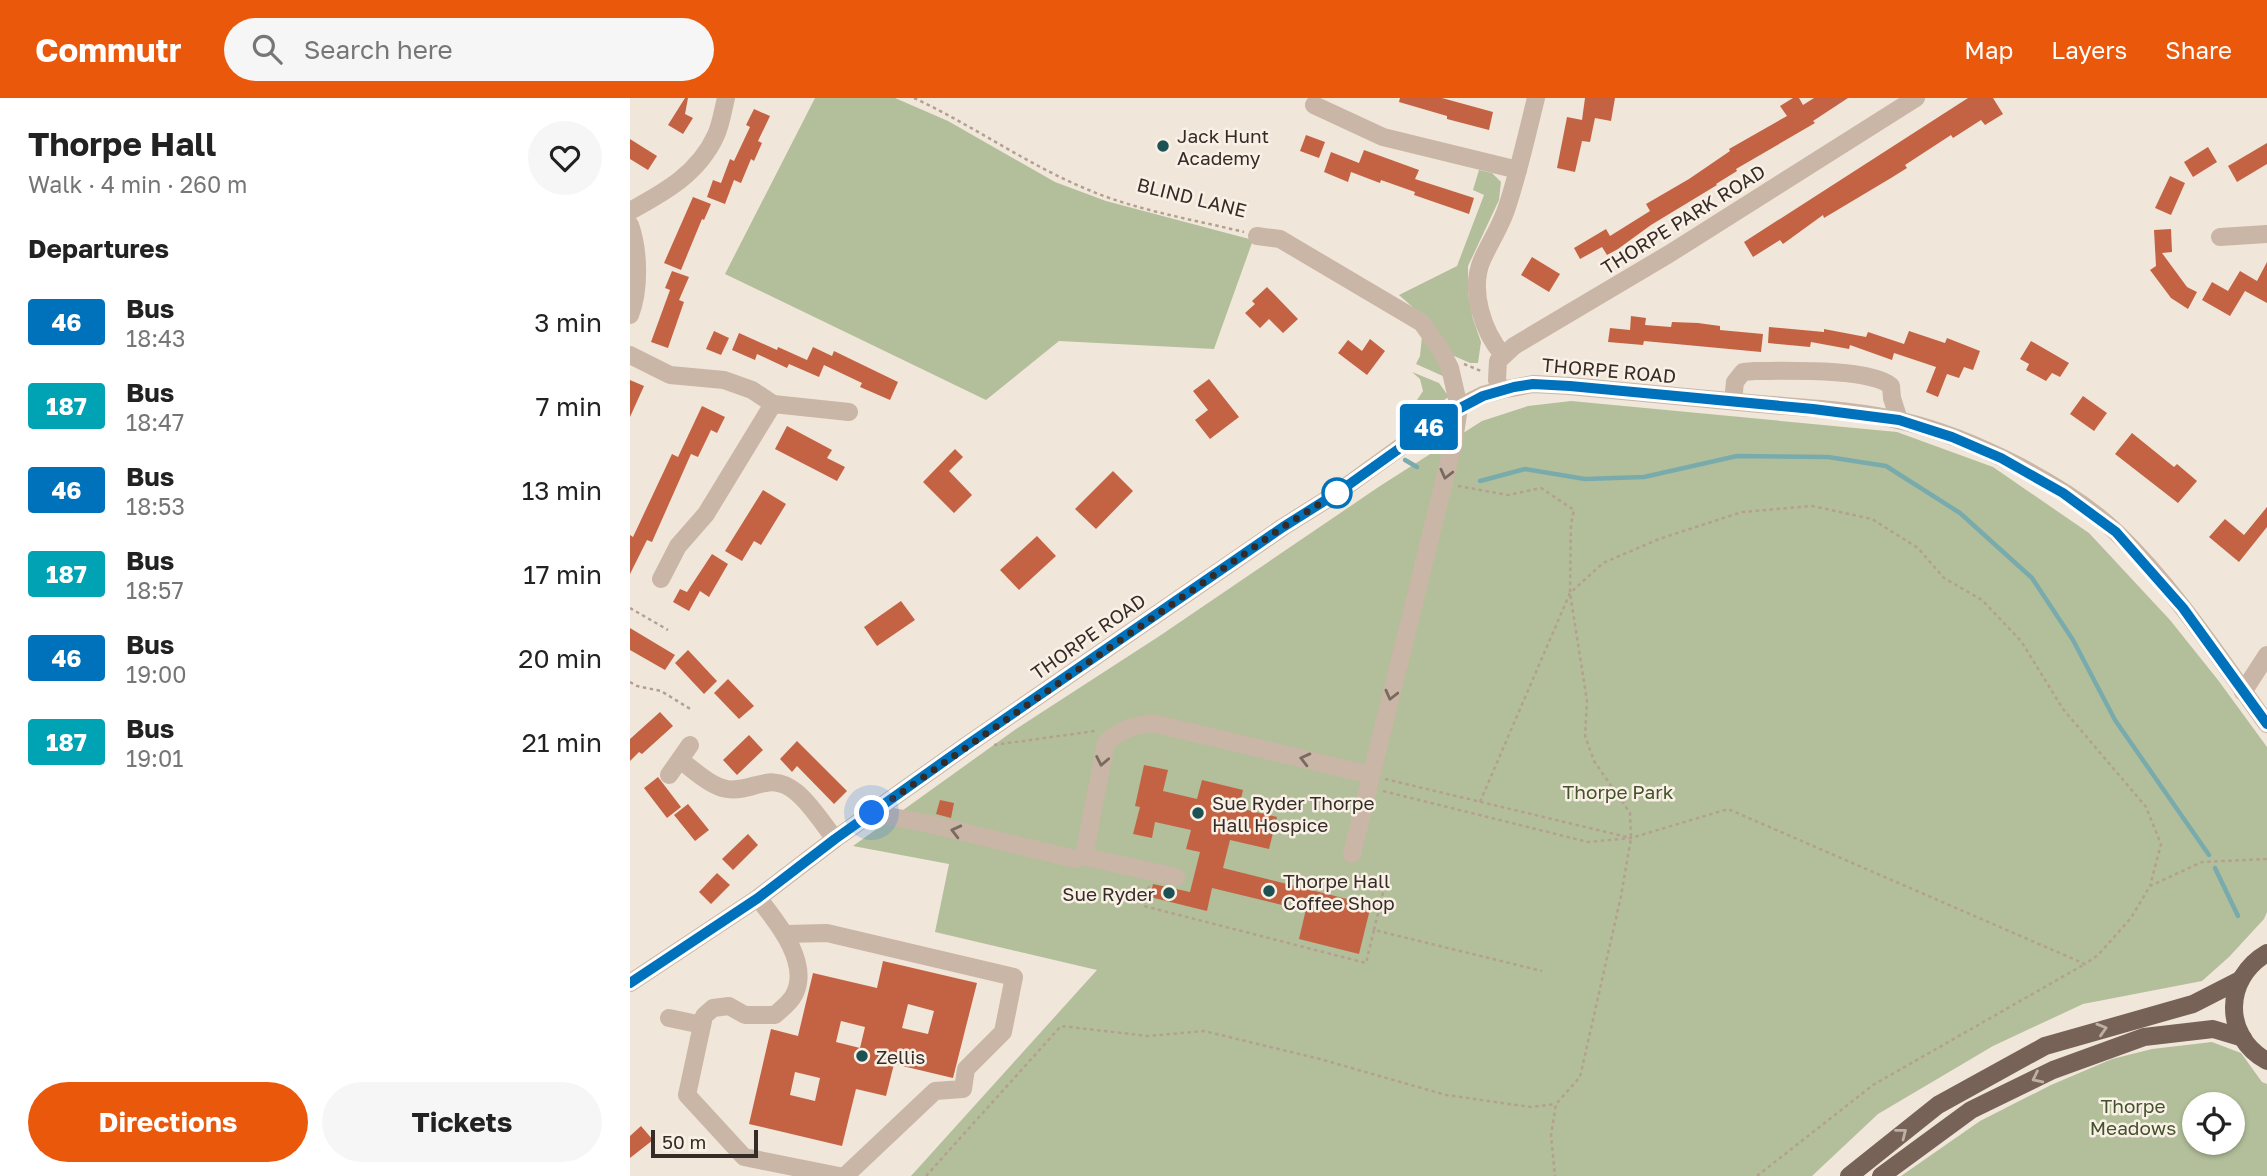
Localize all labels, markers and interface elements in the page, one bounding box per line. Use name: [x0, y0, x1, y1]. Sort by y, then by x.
search box: [224, 18, 714, 81]
text: Commutr: [35, 30, 182, 69]
icon: search: [248, 30, 286, 68]
text: Search here: [304, 34, 453, 65]
text: Map: [1964, 35, 2013, 64]
text: Layers: [2051, 35, 2127, 64]
text: Share: [2165, 35, 2232, 64]
button: heart: [528, 121, 602, 195]
text: Thorpe Hall: [28, 124, 216, 163]
place label: Jack Hunt Academy: [1177, 124, 1269, 169]
marker: Jack Hunt Academy: [1155, 138, 1171, 154]
street label: THORPE PARK ROAD: [1597, 159, 1769, 279]
text: Walk · 4 min · 260 m: [28, 170, 247, 198]
street label: BLIND LANE: [1135, 172, 1249, 222]
text: Departures: [28, 233, 169, 264]
text: Bus: [126, 293, 174, 324]
text: 46: [51, 307, 82, 336]
text: 3 min: [534, 307, 602, 338]
text: 18:43: [126, 324, 186, 352]
street label: THORPE ROAD: [1541, 353, 1677, 387]
text: Bus: [126, 377, 174, 408]
text: 187: [46, 391, 87, 420]
text: 7 min: [536, 391, 602, 422]
line badge: 46: [1398, 404, 1460, 450]
text: 18:47: [126, 408, 184, 436]
text: 46: [1414, 412, 1444, 441]
text: Bus: [126, 461, 174, 492]
one-way arrow: [1440, 468, 1454, 480]
text: 46: [51, 475, 82, 504]
text: 13 min: [522, 475, 602, 506]
unlabelled marker: [1322, 478, 1352, 508]
text: 18:53: [126, 492, 185, 520]
text: Bus: [126, 545, 174, 576]
text: 187: [46, 559, 87, 588]
text: 17 min: [523, 559, 602, 590]
text: 18:57: [126, 576, 184, 604]
street label: THORPE ROAD: [1026, 588, 1150, 684]
text: Bus: [126, 629, 174, 660]
text: 46: [51, 643, 82, 672]
text: 20 min: [518, 643, 602, 674]
text: 19:00: [126, 660, 187, 688]
one-way arrow: [1385, 689, 1399, 701]
text: Bus: [126, 713, 174, 744]
text: 187: [46, 727, 87, 756]
text: 21 min: [522, 727, 602, 758]
text: 19:01: [126, 744, 183, 772]
one-way arrow: [1299, 753, 1311, 768]
one-way arrow: [1096, 755, 1111, 767]
park label: Thorpe Park: [1563, 780, 1674, 803]
place label: Sue Ryder Thorpe Hall Hospice: [1212, 791, 1374, 836]
your location: [854, 795, 889, 830]
marker: Sue Ryder Thorpe Hall Hospice: [1190, 805, 1206, 821]
one-way arrow: [950, 825, 962, 839]
place label: Thorpe Hall Coffee Shop: [1283, 869, 1395, 914]
place label: Sue Ryder: [1062, 882, 1156, 905]
marker: Thorpe Hall Coffee Shop: [1261, 883, 1277, 899]
marker: Sue Ryder: [1161, 885, 1177, 901]
one-way arrow: [2096, 1022, 2108, 1037]
place label: Zellis: [876, 1045, 925, 1068]
marker: Zellis: [854, 1048, 870, 1064]
one-way arrow: [2032, 1069, 2044, 1083]
button: Directions: [28, 1082, 308, 1162]
button: Tickets: [322, 1082, 602, 1162]
map controls: [2182, 1092, 2245, 1155]
button: locate: [2182, 1092, 2245, 1155]
park label: Thorpe Meadows: [2090, 1094, 2176, 1139]
scale bar: [651, 1127, 758, 1159]
one-way arrow: [1894, 1128, 1907, 1141]
text: 50 m: [662, 1130, 706, 1153]

